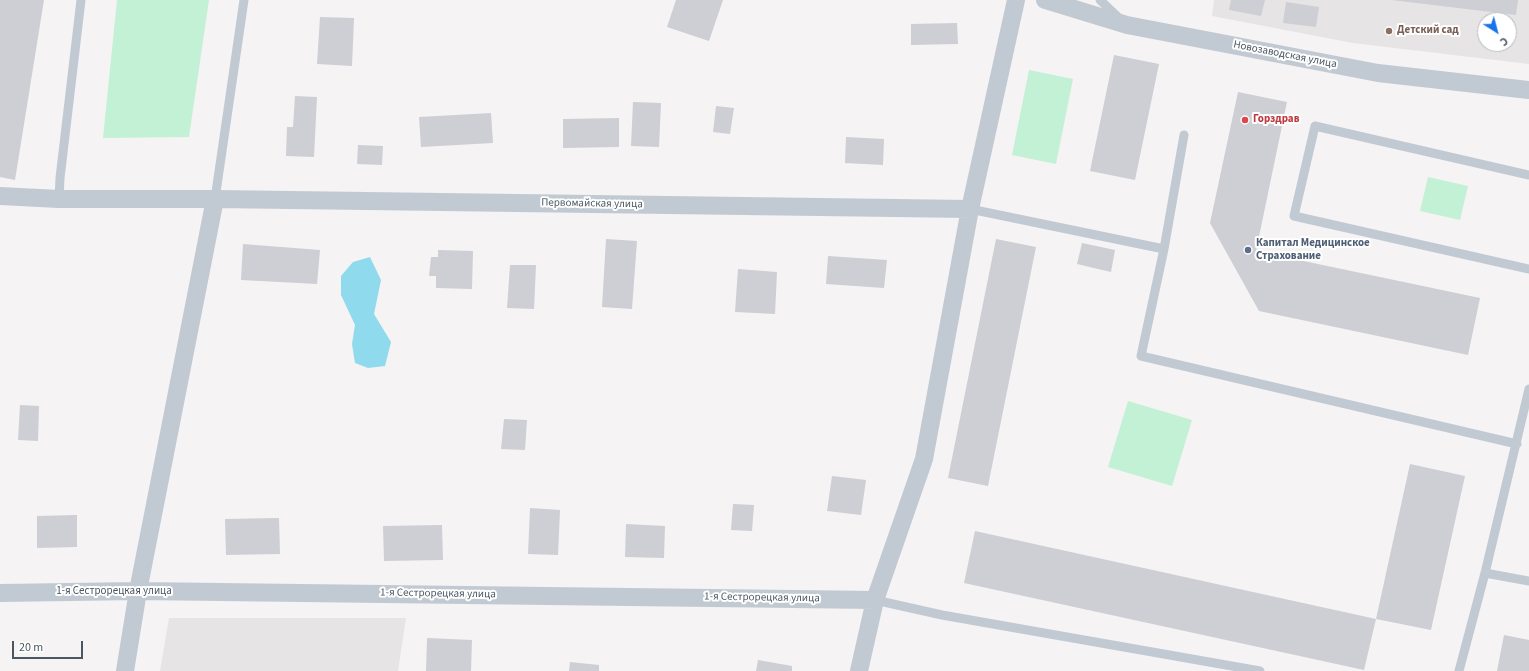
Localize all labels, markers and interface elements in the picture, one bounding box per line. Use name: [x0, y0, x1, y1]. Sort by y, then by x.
north arrow: [1477, 12, 1517, 52]
place label: Детский сад: [1397, 24, 1459, 38]
marker: Детский сад: [1384, 26, 1394, 36]
text: С: [1497, 33, 1511, 49]
street label: Новозаводская улица: [1232, 38, 1338, 72]
place label: Горздрав: [1253, 113, 1299, 127]
marker: Горздрав: [1240, 115, 1250, 125]
street label: Первомайская улица: [541, 197, 643, 211]
place label: Капитал Медицинское Страхование: [1256, 237, 1370, 263]
marker: Капитал Медицинское Страхование: [1243, 245, 1253, 255]
street label: 1-я Сестрорецкая улица: [56, 585, 172, 599]
street label: 1-я Сестрорецкая улица: [380, 586, 496, 602]
street label: 1-я Сестрорецкая улица: [704, 590, 820, 606]
scale bar: [14, 633, 85, 659]
text: 20 m: [19, 639, 43, 656]

